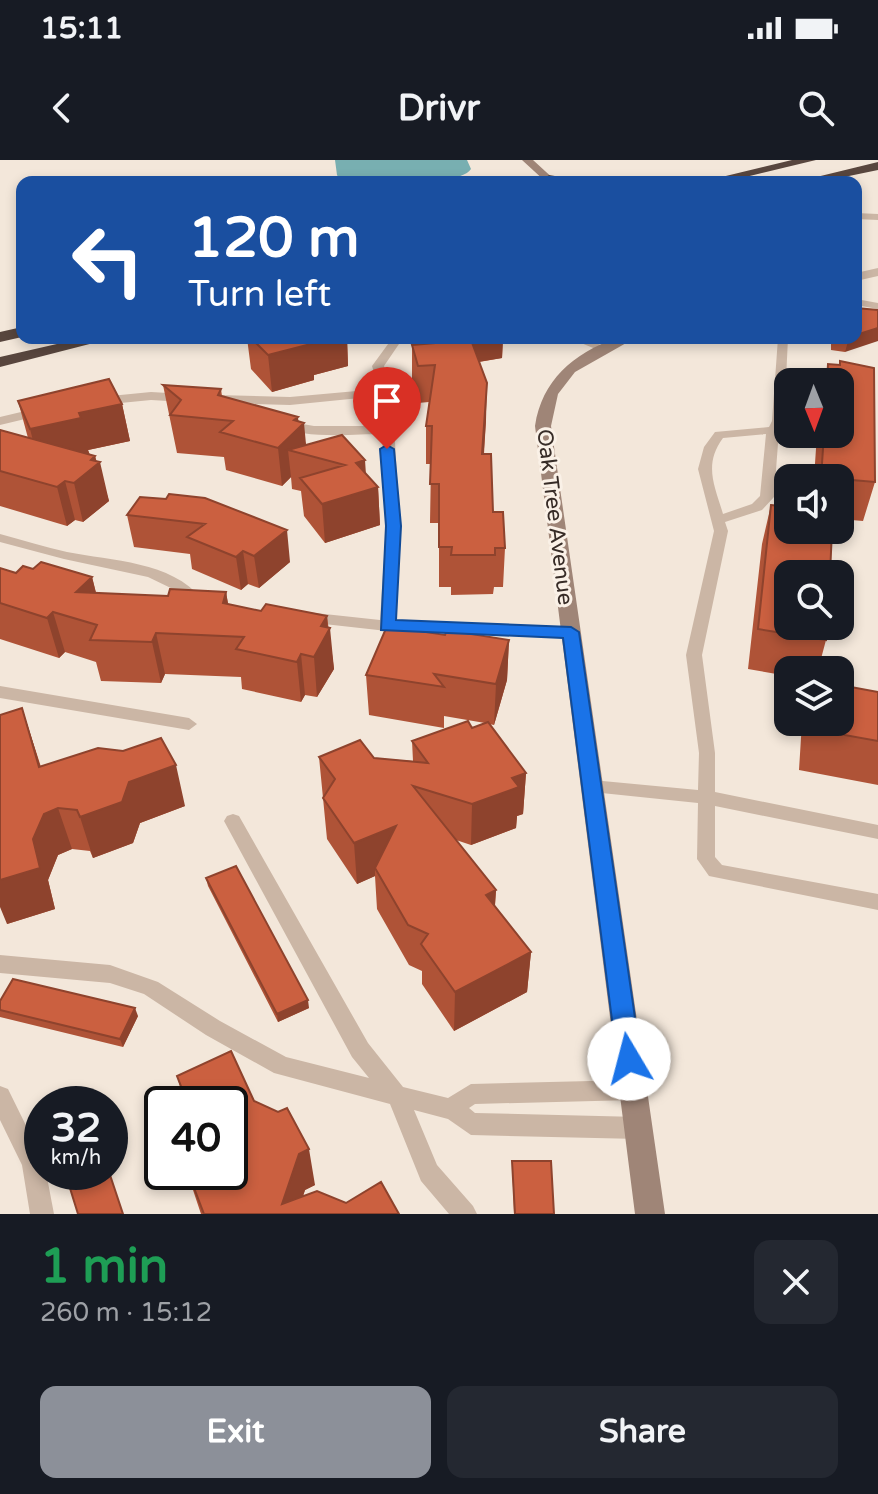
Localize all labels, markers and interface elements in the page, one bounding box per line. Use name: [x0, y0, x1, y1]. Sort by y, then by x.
text: 15:11: [40, 10, 123, 47]
icon: back: [40, 86, 84, 130]
icon: search: [794, 86, 838, 130]
text: Drivr: [398, 87, 480, 130]
text: 120 m: [188, 205, 359, 272]
icon: left: [56, 208, 160, 312]
text: Turn left: [188, 273, 331, 316]
pin: [353, 367, 421, 449]
north arrow: [774, 368, 854, 448]
map controls: [774, 368, 854, 736]
icon: arrive: [365, 379, 409, 423]
street label: Oak Tree Avenue: [531, 428, 579, 607]
button: sound: [774, 464, 854, 544]
button: search: [774, 560, 854, 640]
button: layers: [774, 656, 854, 736]
position arrow: [587, 1017, 671, 1101]
speed limit sign: 40: [144, 1086, 248, 1190]
text: 32: [51, 1104, 101, 1152]
text: km/h: [51, 1146, 101, 1170]
text: 1 min: [40, 1238, 168, 1296]
button: close: [754, 1240, 838, 1324]
text: 260 m · 15:12: [40, 1297, 212, 1328]
button: Exit: [40, 1386, 431, 1478]
button: Share: [447, 1386, 838, 1478]

